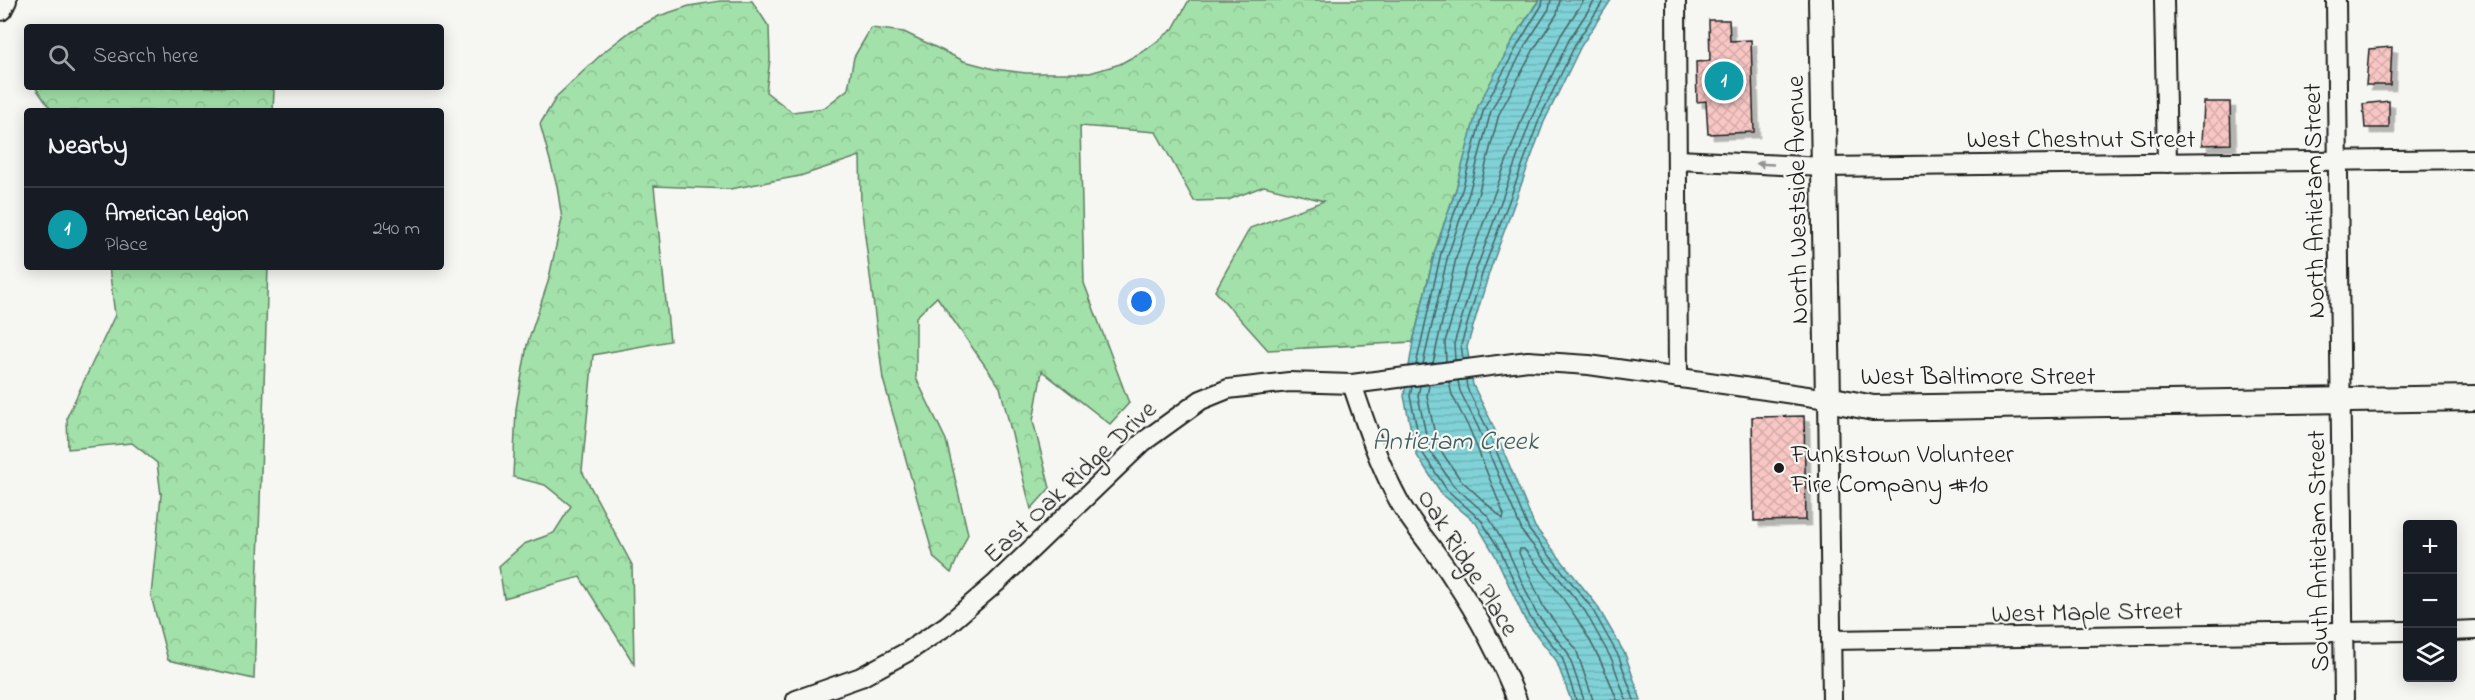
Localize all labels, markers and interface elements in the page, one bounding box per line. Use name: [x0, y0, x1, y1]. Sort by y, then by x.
search box: [24, 24, 444, 90]
icon: search: [45, 41, 78, 74]
text: Search here: [93, 41, 198, 73]
pin: 1: [1704, 58, 1744, 104]
street label: North Westside Avenue: [1778, 75, 1820, 325]
street label: North Antietam Street: [2295, 83, 2337, 319]
street label: West Chestnut Street: [1967, 122, 2196, 160]
text: Nearby: [48, 128, 127, 166]
one-way arrow: [1756, 159, 1775, 168]
text: American Legion: [105, 199, 248, 231]
text: 1: [64, 215, 71, 244]
text: 240 m: [373, 215, 420, 244]
text: Place: [105, 231, 147, 260]
your location: [1127, 287, 1156, 316]
street label: West Baltimore Street: [1860, 359, 2096, 397]
street label: East Oak Ridge Drive: [976, 392, 1167, 574]
water label: Antietam Creek: [1372, 423, 1539, 462]
street label: South Antietam Street: [2299, 430, 2341, 672]
place label: Funkstown Volunteer Fire Company #10: [1790, 437, 2015, 505]
marker: Funkstown Volunteer Fire Company #10: [1772, 461, 1786, 475]
street label: Oak Ridge Place: [1406, 482, 1527, 645]
map controls: [2403, 520, 2457, 682]
button: +: [2403, 520, 2457, 574]
button: −: [2403, 574, 2457, 628]
street label: West Maple Street: [1991, 593, 2183, 635]
button: layers: [2403, 628, 2457, 682]

